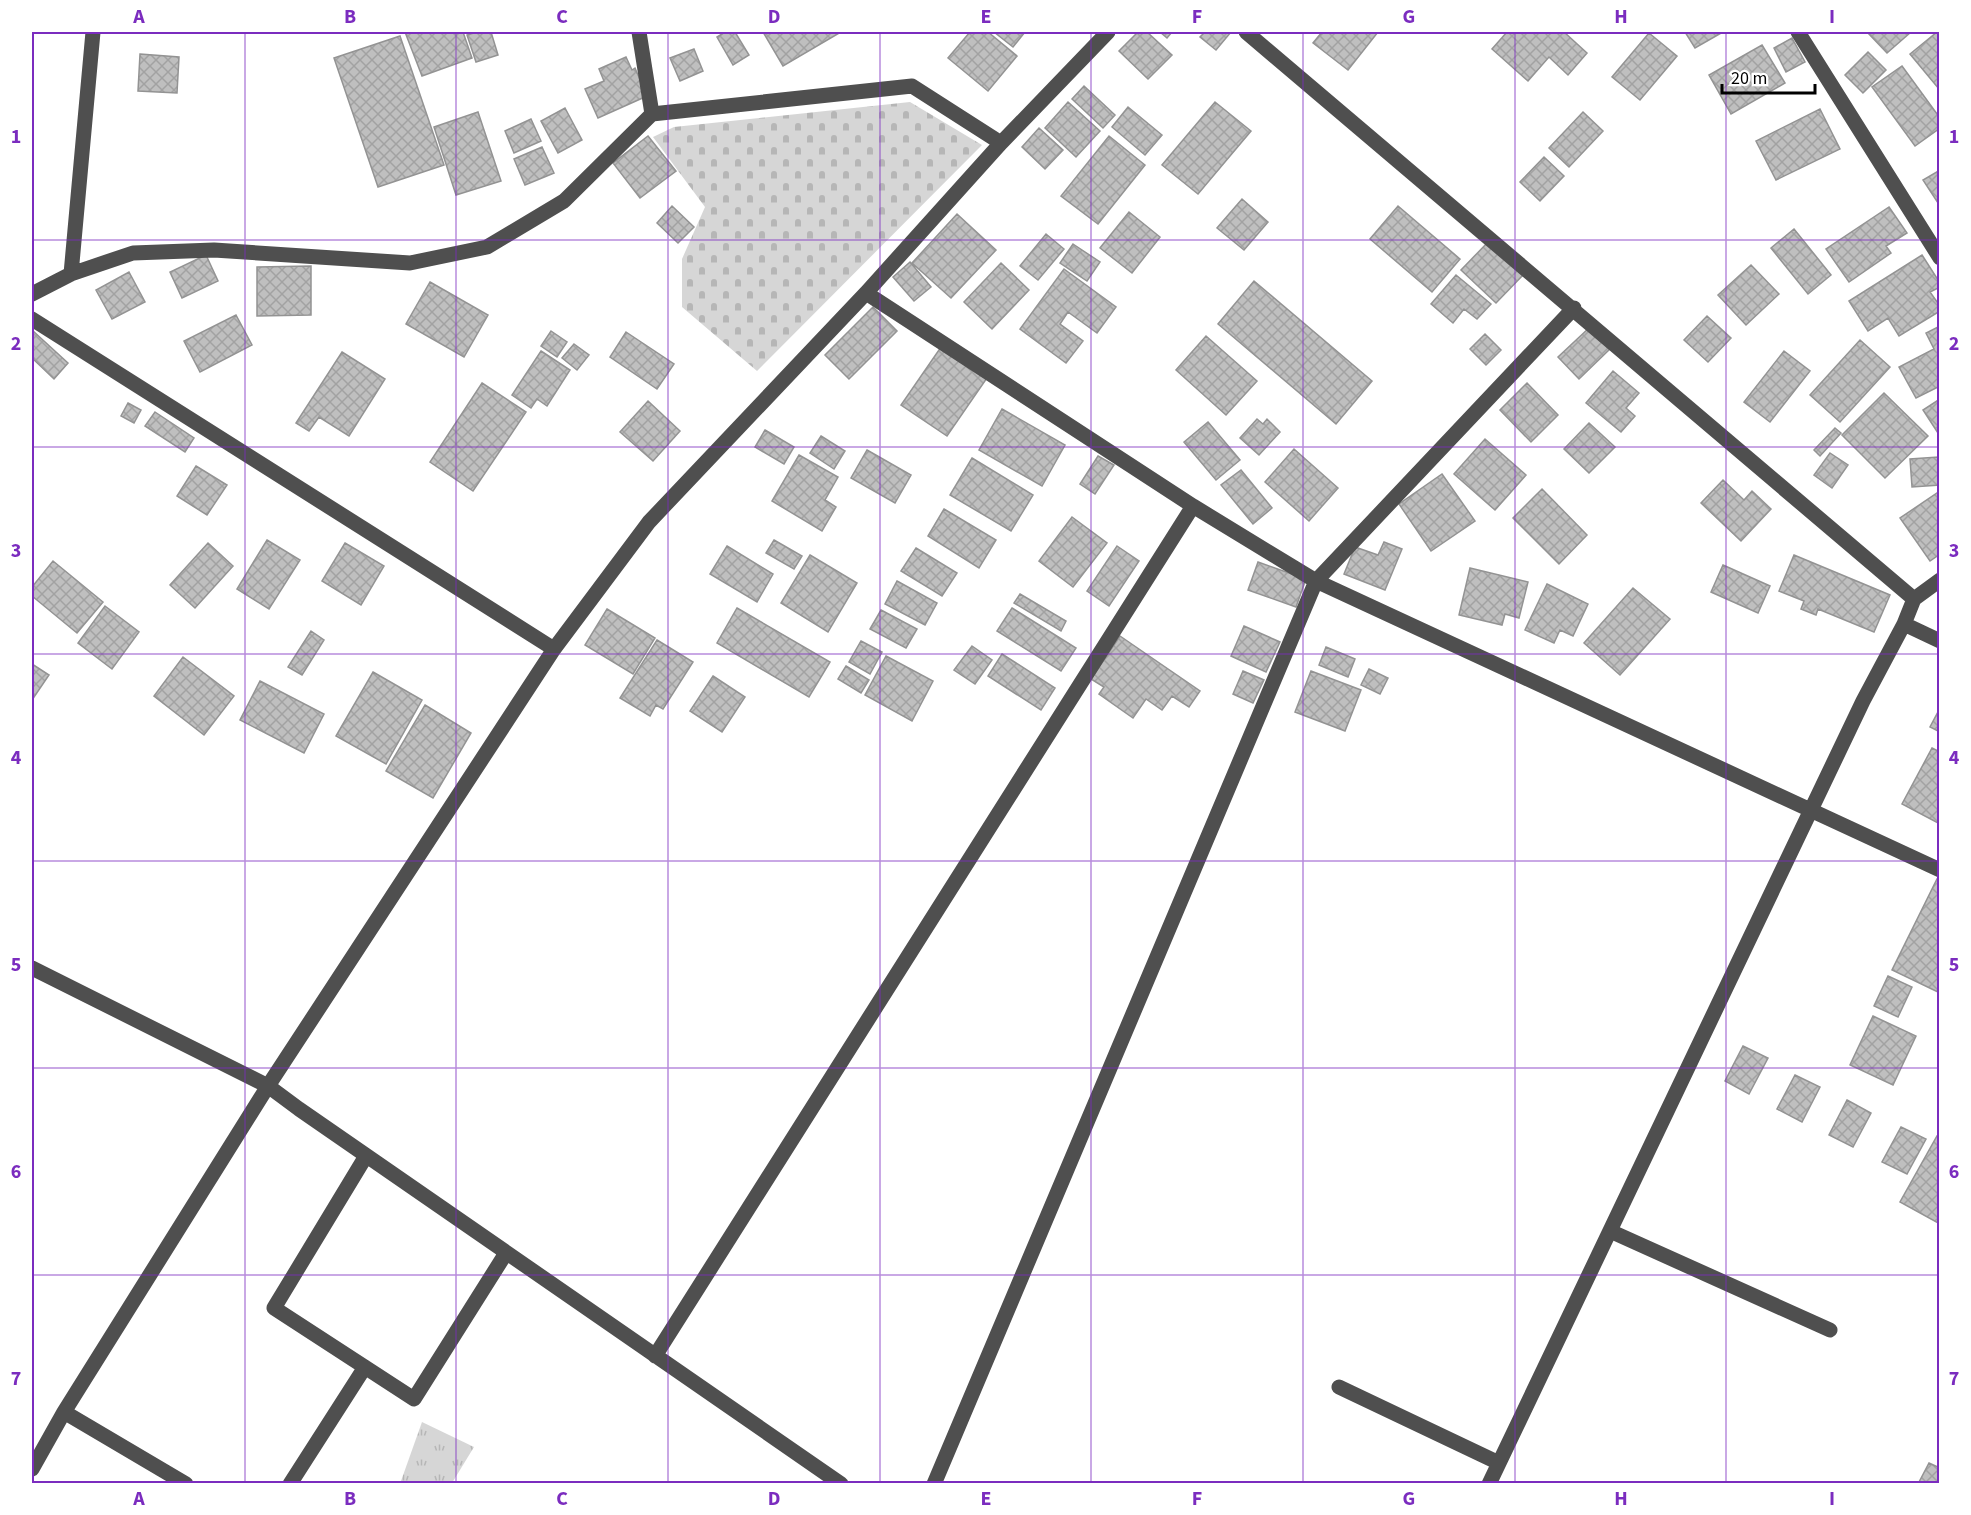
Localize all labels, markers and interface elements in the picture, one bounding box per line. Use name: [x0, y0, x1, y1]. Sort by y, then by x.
text: A: [132, 3, 145, 31]
text: B: [344, 3, 356, 31]
text: C: [556, 3, 568, 31]
text: D: [768, 3, 780, 31]
text: E: [981, 3, 991, 31]
text: F: [1192, 3, 1202, 31]
text: G: [1403, 3, 1415, 31]
text: H: [1614, 3, 1628, 31]
text: I: [1829, 3, 1835, 31]
scale bar: [1722, 57, 1815, 95]
text: 20 m: [1731, 66, 1767, 91]
text: 1: [11, 123, 21, 151]
text: 1: [1949, 123, 1959, 151]
text: 2: [11, 330, 21, 358]
text: 2: [1949, 330, 1959, 358]
text: 3: [11, 537, 21, 565]
text: 3: [1949, 537, 1959, 565]
text: 4: [11, 744, 22, 772]
text: 4: [1949, 744, 1960, 772]
text: 5: [11, 951, 21, 979]
text: 5: [1949, 951, 1959, 979]
text: 6: [11, 1158, 21, 1186]
text: 6: [1949, 1158, 1959, 1186]
text: 7: [11, 1365, 21, 1393]
text: 7: [1949, 1365, 1959, 1393]
text: A: [132, 1485, 145, 1513]
text: B: [344, 1485, 356, 1513]
text: C: [556, 1485, 568, 1513]
text: D: [768, 1485, 780, 1513]
text: E: [981, 1485, 991, 1513]
text: F: [1192, 1485, 1202, 1513]
text: G: [1403, 1485, 1415, 1513]
text: H: [1614, 1485, 1628, 1513]
text: I: [1829, 1485, 1835, 1513]

